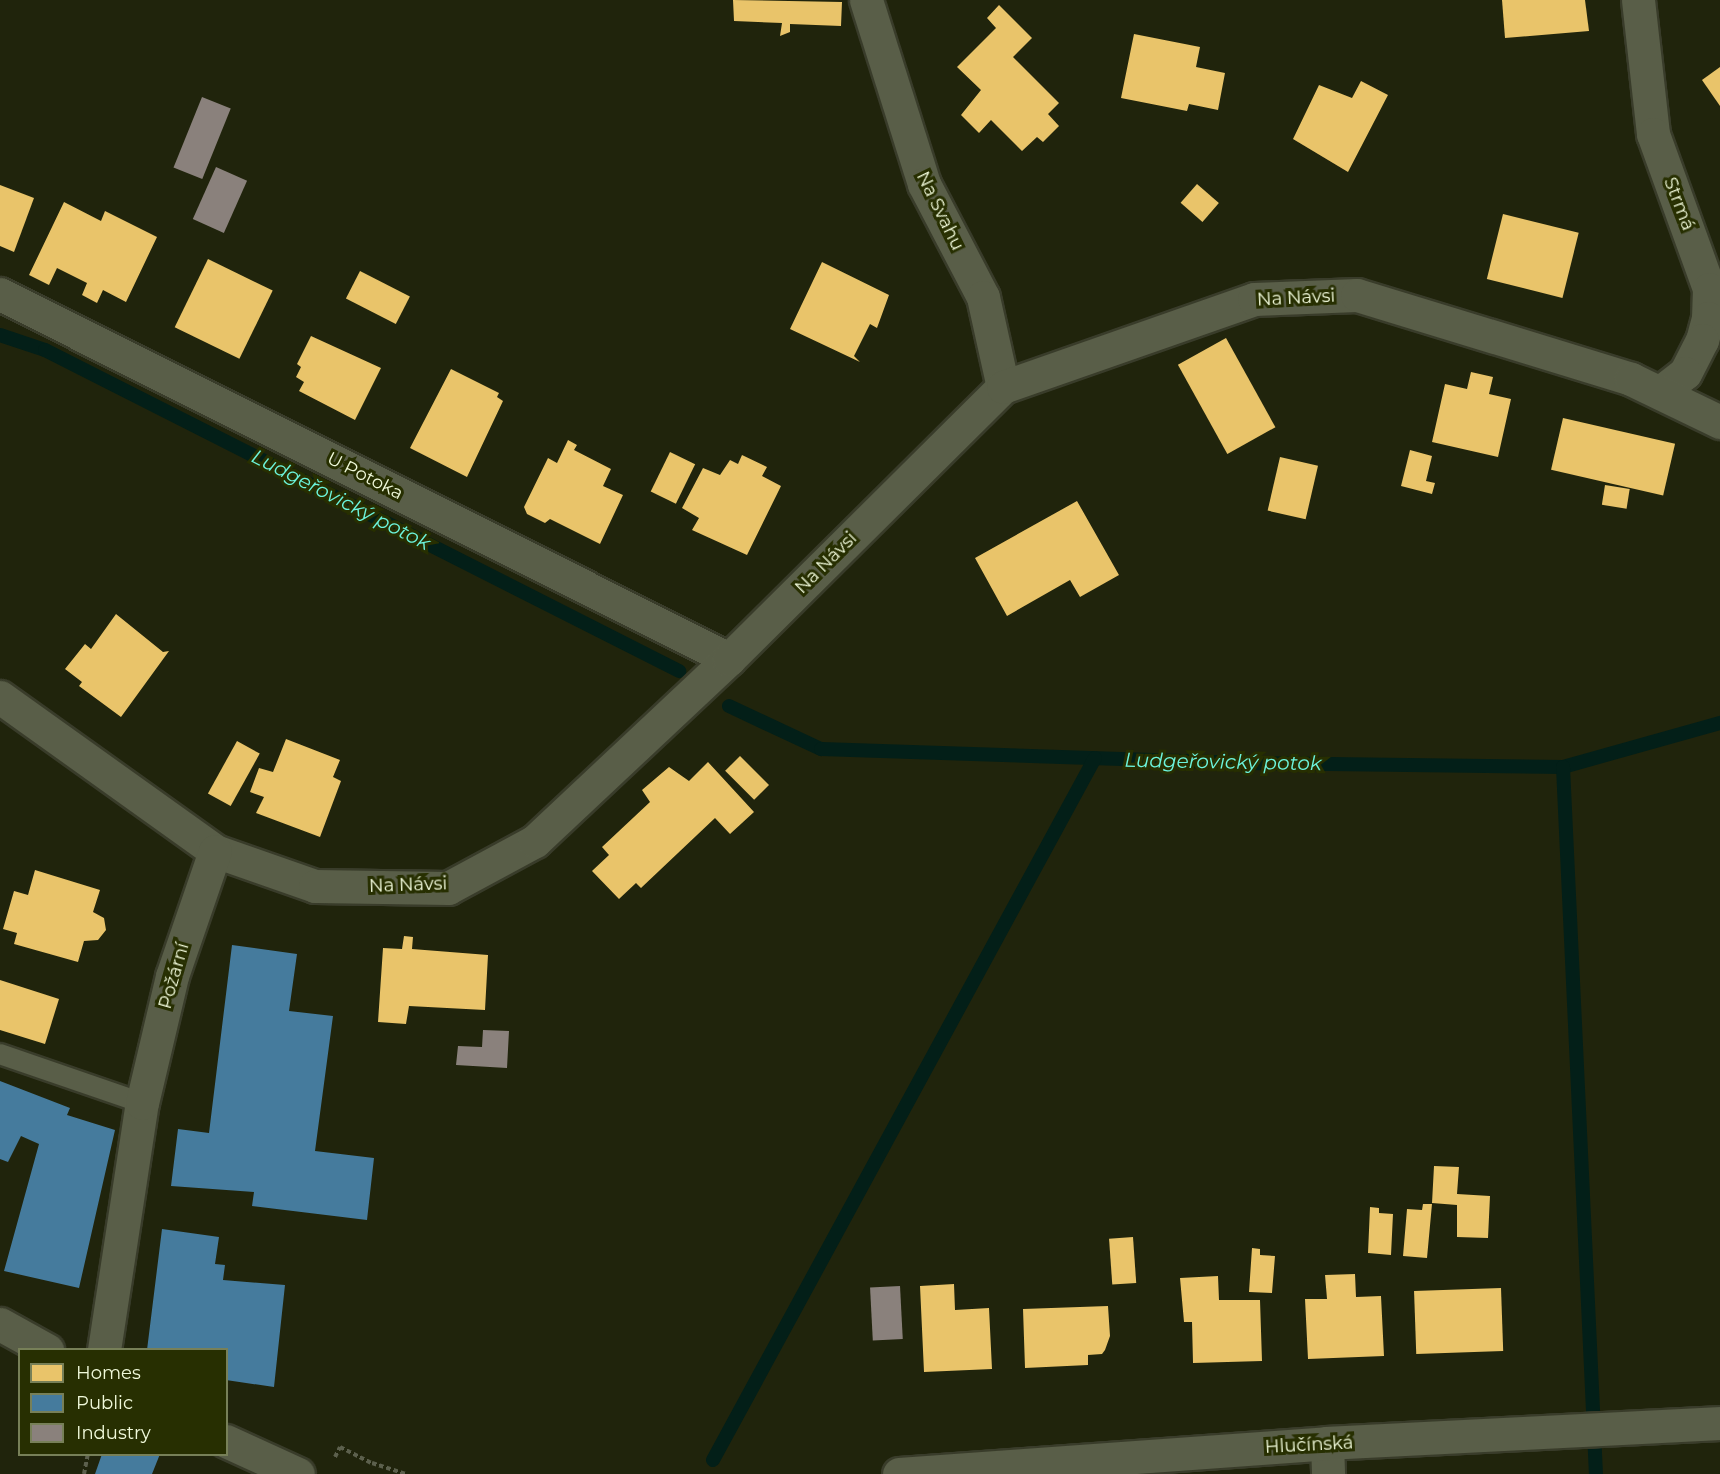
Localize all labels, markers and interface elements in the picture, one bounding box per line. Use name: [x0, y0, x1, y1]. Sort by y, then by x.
street label: Na Svahu: [912, 168, 968, 254]
street label: Strmá: [1659, 174, 1699, 234]
street label: Na Návsi: [1256, 285, 1336, 311]
water label: Ludgeřovický potok: [248, 444, 434, 556]
street label: U Potoka: [323, 448, 407, 504]
street label: Na Návsi: [791, 528, 861, 598]
water label: Ludgeřovický potok: [1124, 748, 1322, 776]
street label: Na Návsi: [368, 873, 448, 897]
street label: Požární: [154, 940, 194, 1012]
legend: [18, 1348, 228, 1456]
text: Homes: [76, 1362, 141, 1384]
text: Public: [76, 1392, 133, 1414]
text: Industry: [76, 1422, 151, 1444]
street label: Hlučínská: [1264, 1432, 1354, 1458]

